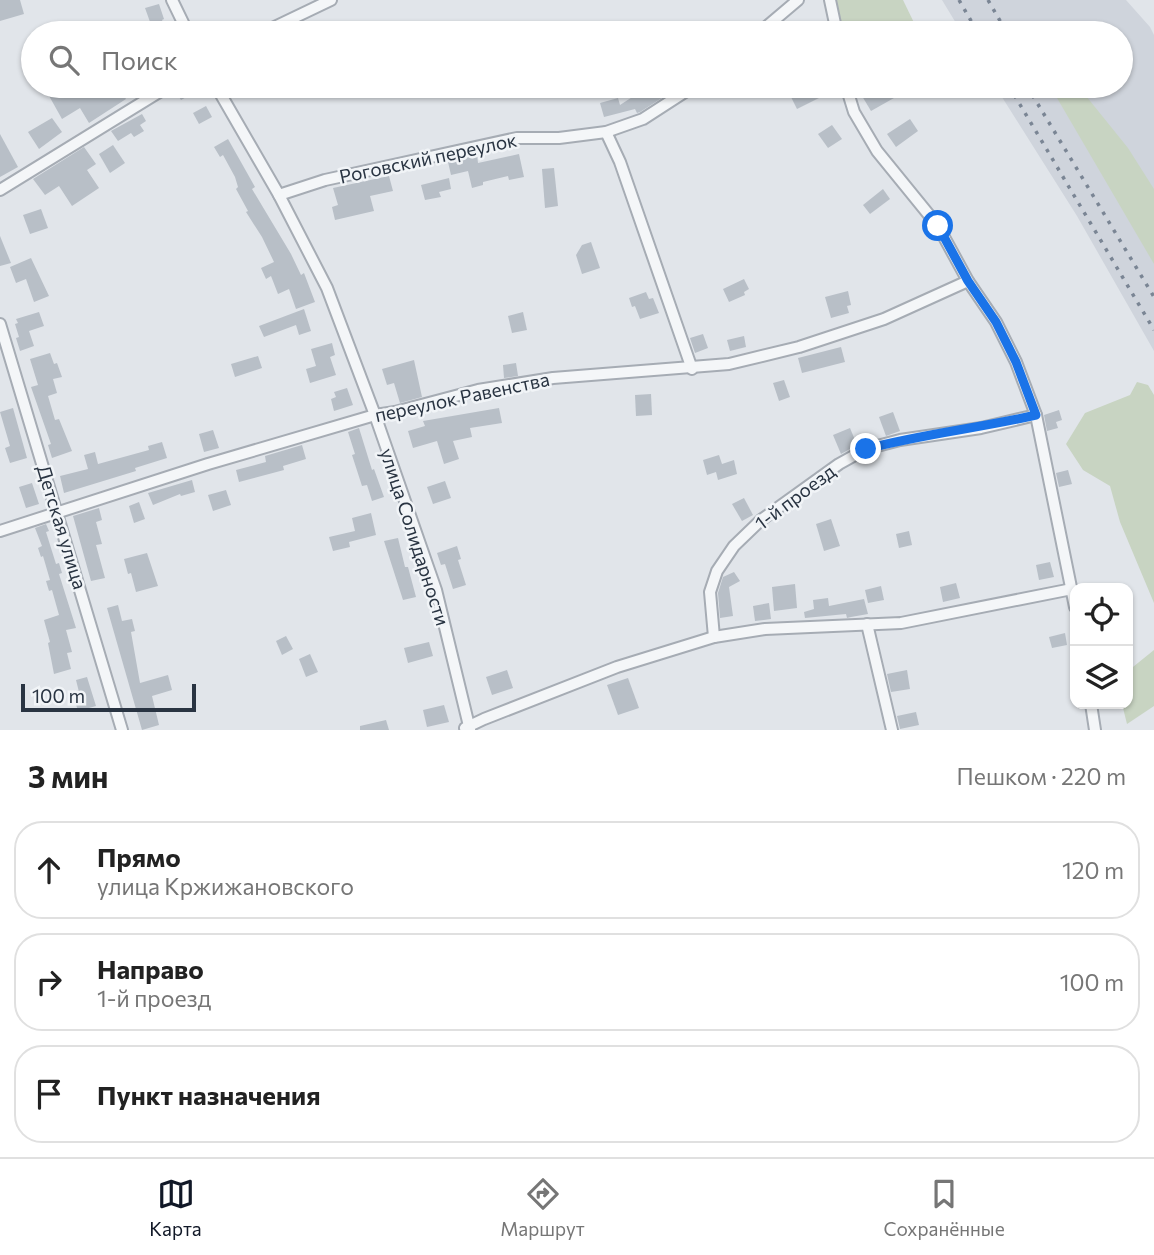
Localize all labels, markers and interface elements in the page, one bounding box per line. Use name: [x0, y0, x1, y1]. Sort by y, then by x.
search box: [21, 21, 1133, 98]
icon: search: [45, 41, 83, 79]
text: Поиск: [101, 44, 178, 75]
street label: Роговский переулок: [337, 127, 519, 188]
route start: [922, 210, 953, 241]
street label: переулок Равенства: [372, 367, 551, 426]
route end: [850, 433, 881, 464]
street label: улица Солидарности: [376, 445, 455, 628]
street label: 1-й проезд: [750, 459, 839, 534]
street label: Детская улица: [33, 462, 92, 592]
map controls: [1070, 583, 1133, 709]
button: locate: [1070, 583, 1133, 646]
button: layers: [1070, 646, 1133, 709]
scale bar: [21, 681, 196, 713]
text: 100 m: [32, 684, 85, 707]
text: 3 мин: [28, 757, 108, 794]
text: Пешком · 220 m: [957, 762, 1126, 790]
text: Прямо: [97, 841, 181, 872]
icon: ahead: [30, 851, 68, 889]
text: 120 m: [1062, 856, 1124, 884]
text: улица Кржижановского: [97, 872, 354, 900]
text: Направо: [97, 953, 204, 984]
icon: right: [30, 963, 68, 1001]
text: 100 m: [1060, 968, 1124, 996]
text: 1-й проезд: [97, 984, 211, 1012]
icon: arrive: [30, 1075, 68, 1113]
text: Пункт назначения: [97, 1079, 321, 1110]
tab: Карта: [149, 1175, 202, 1240]
tab: Маршрут: [500, 1175, 585, 1240]
tab: Сохранённые: [883, 1175, 1005, 1240]

